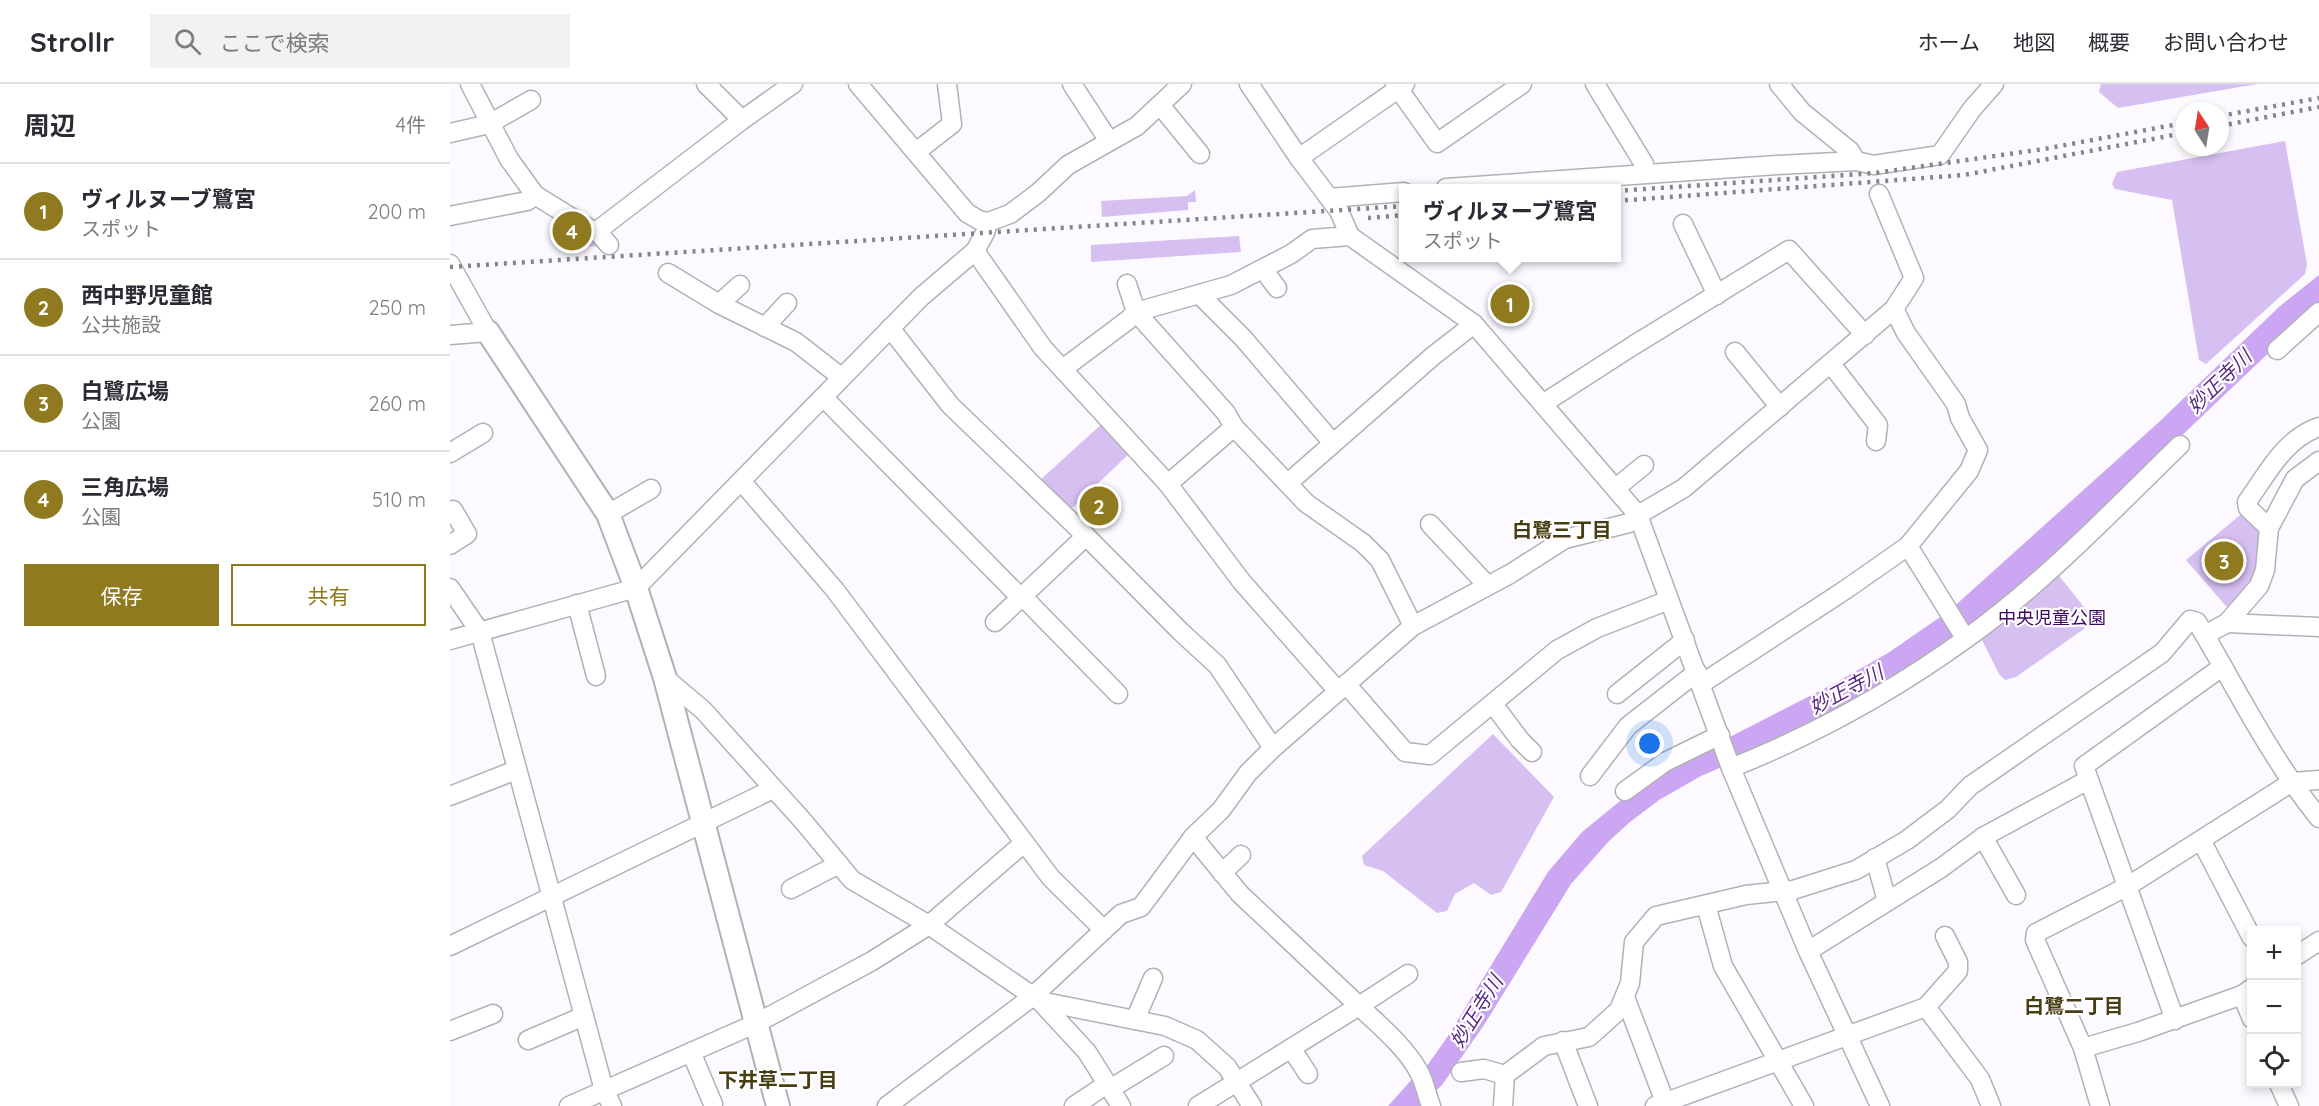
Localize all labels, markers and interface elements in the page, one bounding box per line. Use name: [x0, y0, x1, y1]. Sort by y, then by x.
search box: [150, 14, 570, 68]
text: Strollr: [30, 24, 114, 59]
icon: search: [171, 25, 204, 58]
text: ここで検索: [219, 29, 329, 57]
text: ホーム: [1918, 29, 1980, 55]
text: 地図: [2013, 29, 2055, 55]
text: 概要: [2088, 29, 2130, 55]
text: お問い合わせ: [2163, 29, 2289, 55]
north arrow: [2175, 102, 2229, 156]
text: 周辺: [24, 109, 76, 142]
text: 4件: [395, 112, 426, 137]
popup: [1399, 184, 1621, 262]
text: ヴィルヌーブ鷺宮: [81, 185, 256, 213]
text: ヴィルヌーブ鷺宮: [1423, 197, 1597, 225]
text: 1: [40, 199, 47, 224]
text: 200 m: [367, 199, 426, 224]
pin: 4: [552, 208, 592, 254]
text: スポット: [81, 216, 161, 241]
text: スポット: [1423, 228, 1503, 253]
text: 西中野児童館: [81, 281, 213, 309]
pin: 1: [1490, 282, 1530, 326]
text: 2: [38, 295, 49, 320]
text: 250 m: [368, 295, 426, 320]
text: 公共施設: [81, 312, 161, 337]
water label: 妙正寺川: [2182, 343, 2258, 418]
text: 白鷺広場: [81, 377, 169, 405]
text: 3: [38, 391, 49, 416]
text: 260 m: [369, 391, 426, 416]
text: 公園: [81, 408, 121, 433]
text: 三角広場: [81, 473, 169, 501]
pin: 2: [1080, 484, 1118, 528]
text: 4: [38, 487, 49, 512]
text: 510 m: [372, 487, 426, 512]
text: 公園: [81, 504, 121, 529]
district label: 白鷺三丁目: [1512, 517, 1612, 542]
pin: 3: [2204, 538, 2244, 584]
button: 保存: [24, 564, 219, 626]
button: 共有: [231, 564, 426, 626]
park label: 中央児童公園: [1998, 606, 2106, 629]
water label: 妙正寺川: [1805, 658, 1889, 719]
your location: [1635, 729, 1664, 758]
map controls: [2247, 926, 2301, 1088]
button: +: [2247, 926, 2301, 980]
water label: 妙正寺川: [1444, 969, 1509, 1052]
button: −: [2247, 980, 2301, 1034]
district label: 白鷺二丁目: [2024, 993, 2124, 1018]
button: locate: [2247, 1034, 2301, 1088]
district label: 下井草二丁目: [718, 1067, 838, 1092]

